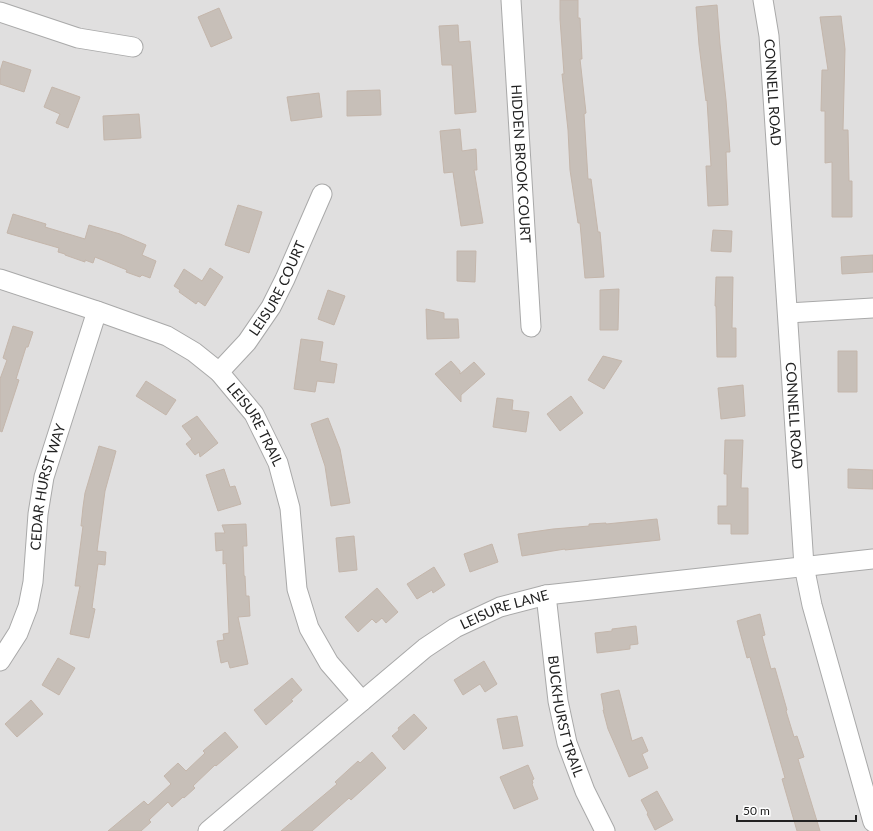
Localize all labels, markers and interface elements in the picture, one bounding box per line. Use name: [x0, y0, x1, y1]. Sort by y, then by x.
street label: CONNELL ROAD: [761, 38, 785, 146]
street label: HIDDEN BROOK COURT: [508, 84, 535, 244]
street label: LEISURE COURT: [245, 237, 309, 339]
street label: CONNELL ROAD: [783, 362, 807, 470]
street label: LEISURE TRAIL: [224, 379, 287, 469]
street label: CEDAR HURST WAY: [26, 421, 69, 551]
street label: LEISURE LANE: [457, 586, 550, 632]
street label: BUCKHURST TRAIL: [545, 655, 588, 779]
scale bar: [737, 797, 856, 823]
text: 50 m: [743, 803, 770, 818]

